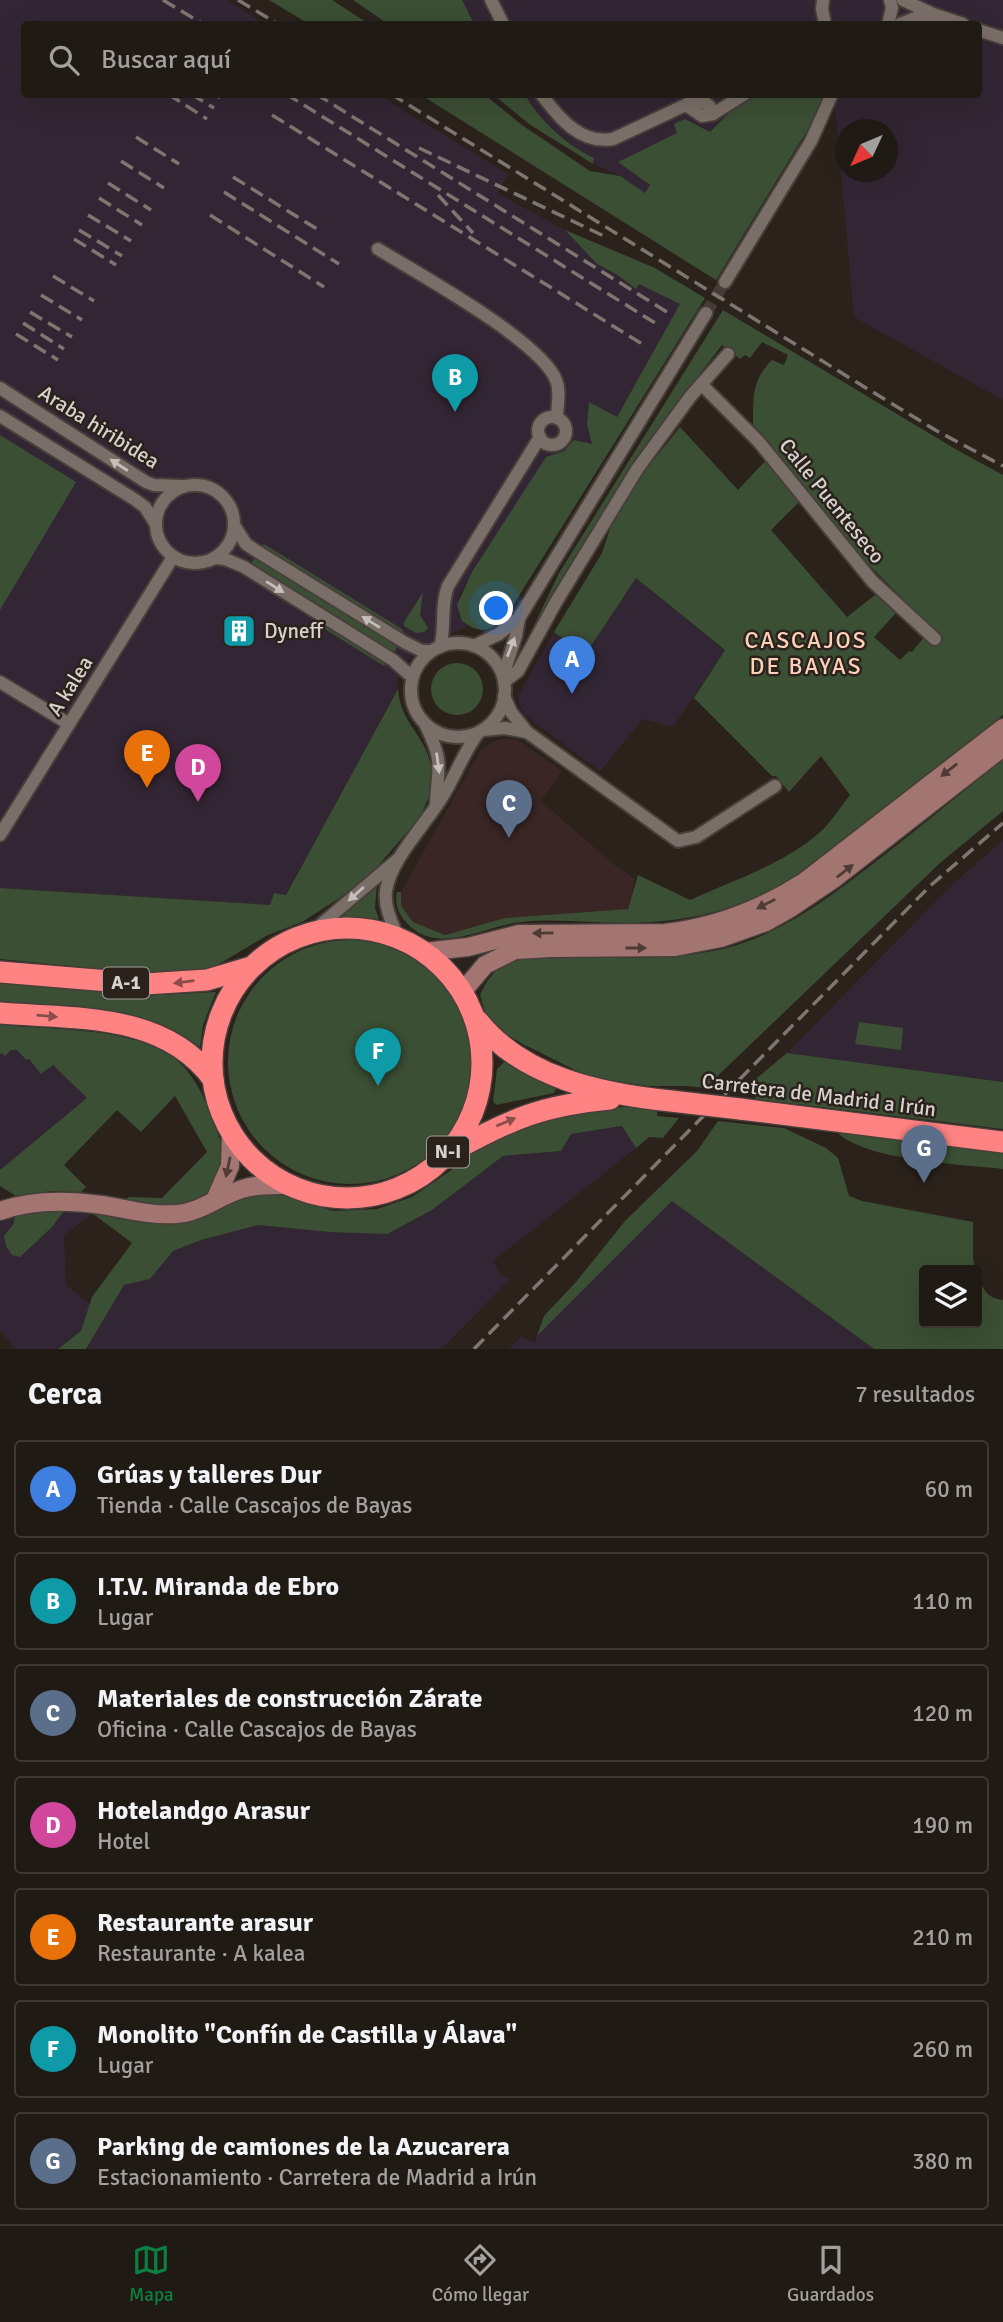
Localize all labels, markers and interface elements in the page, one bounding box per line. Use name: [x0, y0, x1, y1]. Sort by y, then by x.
search box: [21, 21, 982, 98]
icon: search: [45, 41, 83, 79]
text: Buscar aquí: [101, 44, 231, 76]
north arrow: [835, 119, 898, 182]
pin: B: [432, 354, 478, 412]
street label: Araba hiribidea: [34, 380, 164, 474]
street label: Calle Puenteseco: [774, 433, 890, 569]
one-way arrow: [109, 458, 128, 471]
one-way arrow: [266, 580, 285, 593]
your location: [479, 591, 513, 625]
building icon: Dyneff: [220, 612, 258, 650]
one-way arrow: [362, 616, 381, 628]
place label: Dyneff: [264, 618, 324, 644]
district label: CASCAJOS DE BAYAS: [744, 626, 868, 681]
one-way arrow: [506, 636, 517, 657]
pin: A: [549, 636, 595, 694]
street label: A kalea: [42, 651, 98, 721]
pin: E: [124, 730, 170, 788]
pin: D: [175, 744, 221, 802]
one-way arrow: [433, 752, 444, 774]
one-way arrow: [941, 763, 959, 778]
pin: C: [486, 780, 532, 838]
one-way arrow: [836, 864, 854, 878]
one-way arrow: [347, 886, 365, 902]
one-way arrow: [756, 899, 776, 910]
one-way arrow: [532, 927, 554, 939]
one-way arrow: [626, 942, 648, 954]
road number: A-1: [103, 967, 149, 998]
one-way arrow: [173, 977, 195, 988]
one-way arrow: [36, 1011, 58, 1022]
pin: F: [355, 1028, 401, 1086]
street label: Carretera de Madrid a Irún: [700, 1068, 938, 1122]
one-way arrow: [496, 1117, 517, 1128]
pin: G: [901, 1125, 947, 1183]
road number: N-I: [427, 1136, 469, 1168]
one-way arrow: [223, 1156, 234, 1178]
map controls: [919, 1265, 982, 1328]
button: layers: [919, 1265, 982, 1328]
text: Cerca: [28, 1376, 102, 1413]
text: 7 resultados: [855, 1380, 975, 1409]
text: Grúas y talleres Dur: [97, 1459, 322, 1491]
text: A: [46, 1475, 60, 1504]
text: 60 m: [925, 1475, 973, 1504]
text: Tienda · Calle Cascajos de Bayas: [97, 1491, 412, 1520]
text: I.T.V. Miranda de Ebro: [97, 1571, 339, 1603]
text: B: [46, 1587, 60, 1616]
text: 110 m: [912, 1587, 973, 1616]
text: Lugar: [97, 1603, 153, 1632]
text: Materiales de construcción Zárate: [97, 1683, 482, 1715]
text: C: [46, 1699, 60, 1728]
text: 120 m: [912, 1699, 973, 1728]
text: Oficina · Calle Cascajos de Bayas: [97, 1715, 417, 1744]
text: Hotelandgo Arasur: [97, 1795, 310, 1827]
text: D: [45, 1811, 61, 1840]
text: 190 m: [912, 1811, 973, 1840]
text: Hotel: [97, 1827, 150, 1856]
text: Restaurante arasur: [97, 1907, 313, 1939]
text: E: [46, 1923, 60, 1952]
text: 210 m: [912, 1923, 973, 1952]
text: Restaurante · A kalea: [97, 1939, 305, 1968]
text: Monolito "Confín de Castilla y Álava": [97, 2019, 517, 2051]
text: F: [47, 2035, 59, 2064]
text: 260 m: [912, 2035, 973, 2064]
text: Lugar: [97, 2051, 153, 2080]
text: Parking de camiones de la Azucarera: [97, 2131, 510, 2163]
text: G: [45, 2147, 61, 2176]
text: 380 m: [912, 2147, 973, 2176]
text: Estacionamiento · Carretera de Madrid a Irún: [97, 2163, 537, 2192]
tab: Mapa: [129, 2241, 174, 2307]
tab: Cómo llegar: [432, 2241, 529, 2307]
tab: Guardados: [787, 2241, 874, 2307]

